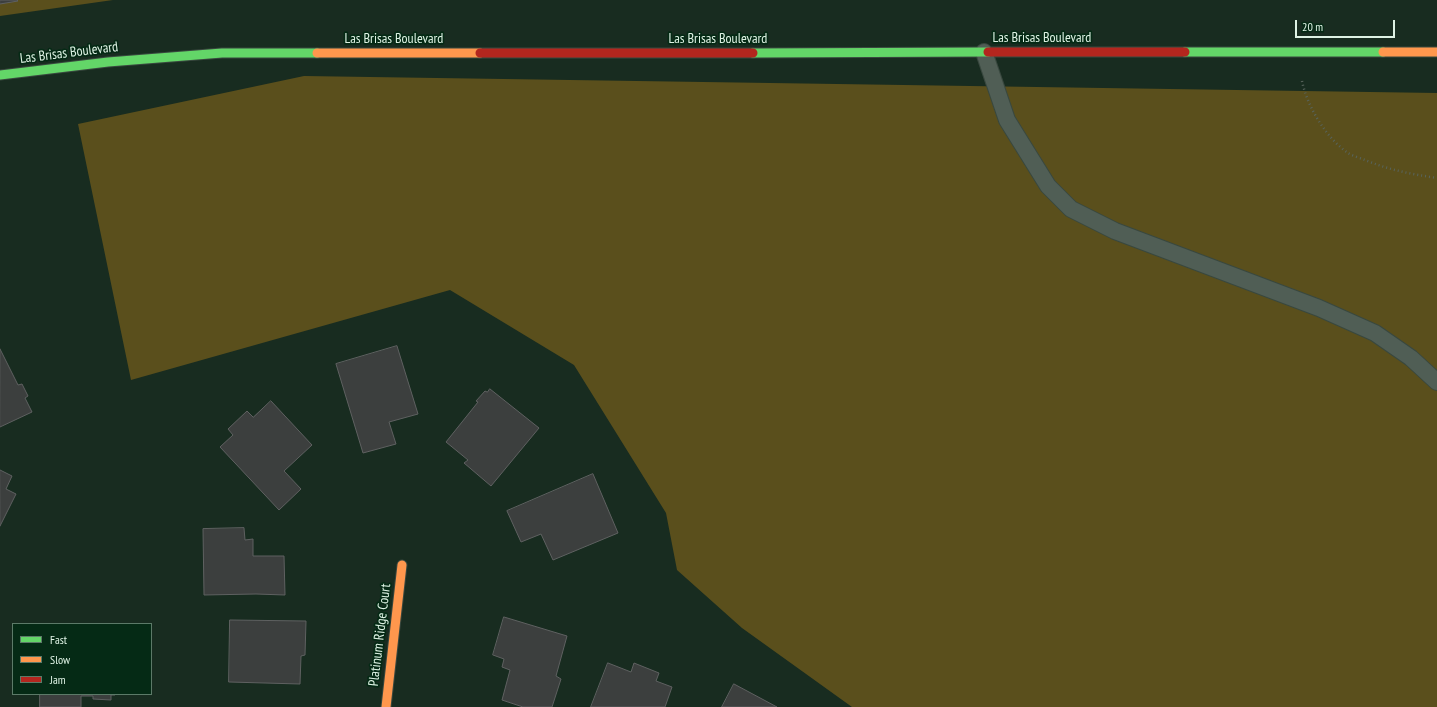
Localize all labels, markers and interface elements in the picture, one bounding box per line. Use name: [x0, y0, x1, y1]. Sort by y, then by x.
scale bar: [1297, 12, 1397, 38]
text: 20 m: [1302, 19, 1323, 34]
street label: Las Brisas Boulevard: [993, 30, 1091, 46]
street label: Las Brisas Boulevard: [345, 31, 443, 47]
street label: Las Brisas Boulevard: [669, 31, 767, 47]
street label: Las Brisas Boulevard: [19, 39, 119, 67]
street label: Platinum Ridge Court: [365, 583, 395, 687]
legend: [12, 623, 152, 695]
text: Fast: [50, 632, 67, 647]
text: Slow: [50, 652, 70, 667]
text: Jam: [50, 672, 66, 687]

